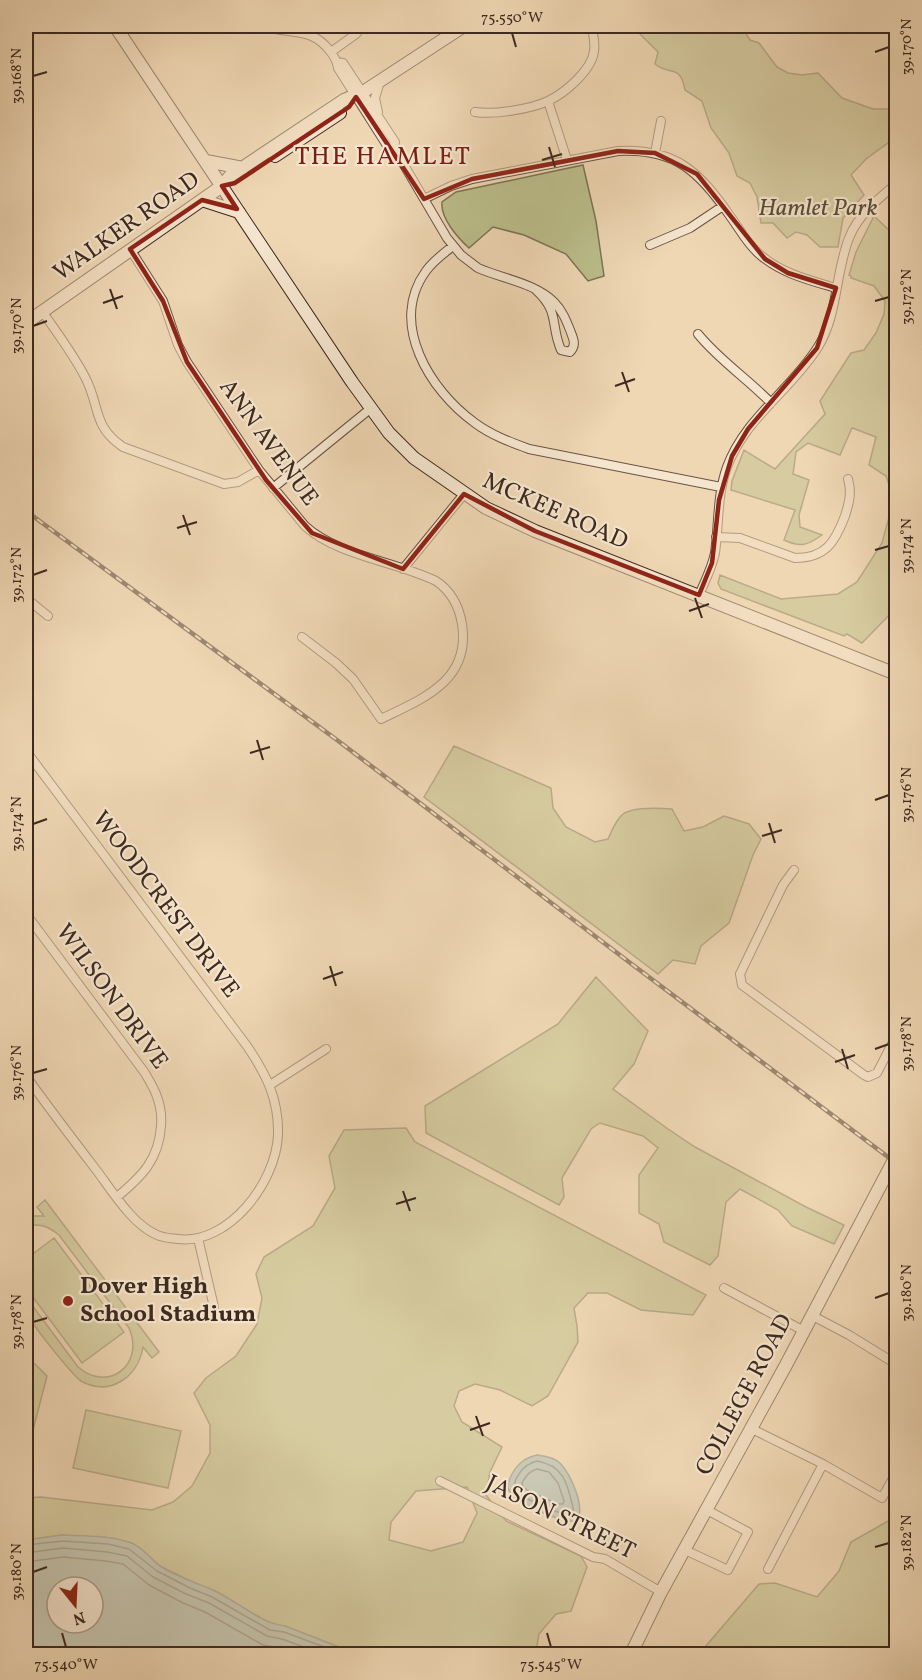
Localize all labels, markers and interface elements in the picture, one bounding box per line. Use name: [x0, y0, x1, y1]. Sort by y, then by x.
text: 75.550°W: [481, 8, 543, 29]
text: 39.170°N: [897, 19, 918, 75]
text: 39.168°N: [7, 48, 28, 104]
district label: THE HAMLET: [295, 139, 471, 175]
street label: WALKER ROAD: [47, 164, 207, 290]
park label: Hamlet Park: [758, 192, 878, 226]
text: 39.172°N: [897, 269, 918, 325]
text: 39.170°N: [7, 298, 28, 354]
street label: ANN AVENUE: [210, 372, 326, 514]
street label: MCKEE ROAD: [477, 465, 633, 559]
text: 39.174°N: [897, 518, 918, 574]
text: 39.172°N: [7, 547, 28, 603]
text: 39.176°N: [897, 767, 918, 823]
text: 39.174°N: [7, 796, 28, 852]
street label: WOODCREST DRIVE: [83, 804, 247, 1006]
street label: WILSON DRIVE: [46, 917, 176, 1077]
text: 39.178°N: [897, 1016, 918, 1072]
text: 39.176°N: [7, 1045, 28, 1101]
text: 39.180°N: [897, 1264, 918, 1322]
place label: Dover High School Stadium: [80, 1270, 256, 1332]
text: 39.178°N: [7, 1294, 28, 1350]
marker: Dover High School Stadium: [61, 1294, 75, 1308]
street label: COLLEGE ROAD: [688, 1308, 802, 1482]
street label: JASON STREET: [479, 1467, 641, 1569]
text: 39.182°N: [897, 1515, 918, 1571]
text: 39.180°N: [7, 1543, 28, 1601]
north arrow: [45, 1575, 105, 1635]
text: N: [70, 1605, 88, 1630]
text: 75.540°W: [34, 1655, 98, 1676]
text: 75.545°W: [520, 1655, 582, 1676]

